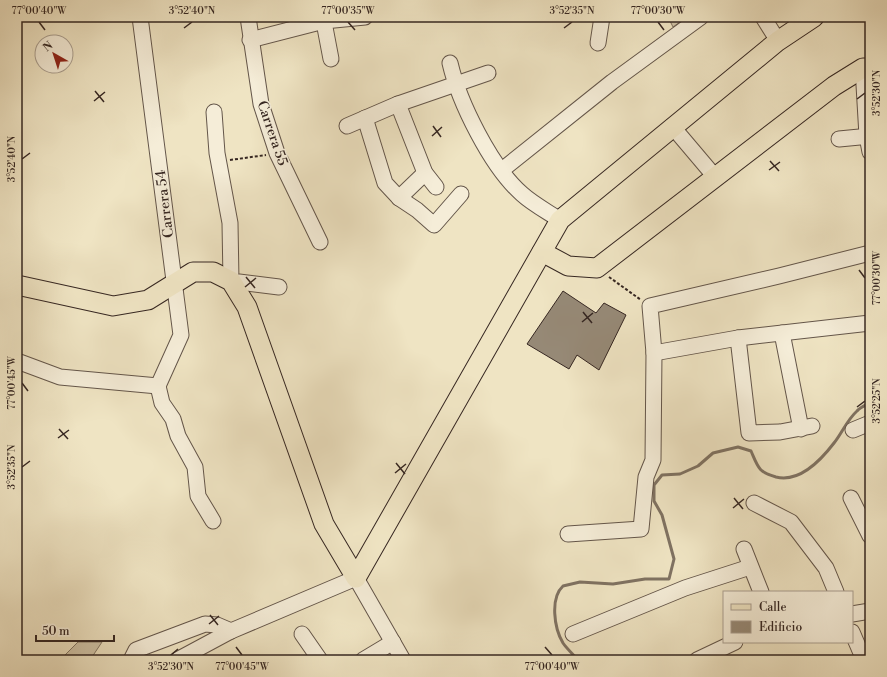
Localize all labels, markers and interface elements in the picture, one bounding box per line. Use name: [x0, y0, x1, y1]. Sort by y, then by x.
text: 77°00'40"W: [12, 5, 67, 17]
text: 3°52'40"N: [169, 5, 216, 17]
text: 77°00'35"W: [321, 5, 376, 17]
text: 3°52'35"N: [549, 5, 595, 17]
text: 77°00'30"W: [631, 5, 686, 17]
north arrow: [34, 34, 74, 74]
text: N: [41, 39, 56, 55]
text: 3°52'30"N: [871, 69, 883, 116]
street label: Carrera 55: [253, 99, 292, 168]
text: 3°52'40"N: [6, 135, 18, 182]
street label: Carrera 54: [152, 169, 178, 239]
text: 77°00'30"W: [871, 250, 883, 305]
text: 77°00'45"W: [6, 355, 18, 410]
text: 3°52'25"N: [871, 378, 883, 424]
text: 3°52'35"N: [6, 444, 18, 490]
legend: [723, 591, 853, 643]
text: Calle: [759, 600, 786, 615]
scale bar: [36, 617, 114, 643]
text: Edificio: [759, 620, 802, 635]
text: 50 m: [42, 624, 70, 639]
text: 3°52'30"N: [148, 661, 195, 673]
text: 77°00'45"W: [215, 661, 270, 673]
text: 77°00'40"W: [525, 661, 580, 673]

